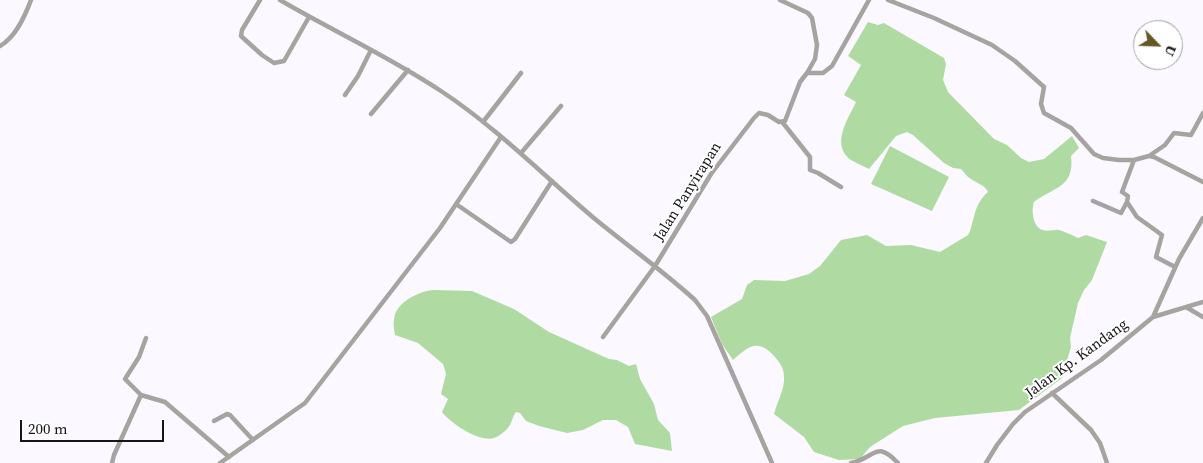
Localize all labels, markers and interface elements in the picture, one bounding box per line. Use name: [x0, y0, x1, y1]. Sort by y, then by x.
north arrow: [1133, 20, 1183, 70]
text: U: [1160, 42, 1182, 59]
street label: Jalan Panyirapan: [650, 139, 726, 245]
street label: Jalan Kp. Kandang: [1022, 316, 1132, 402]
scale bar: [22, 410, 166, 442]
text: 200 m: [28, 418, 68, 439]

